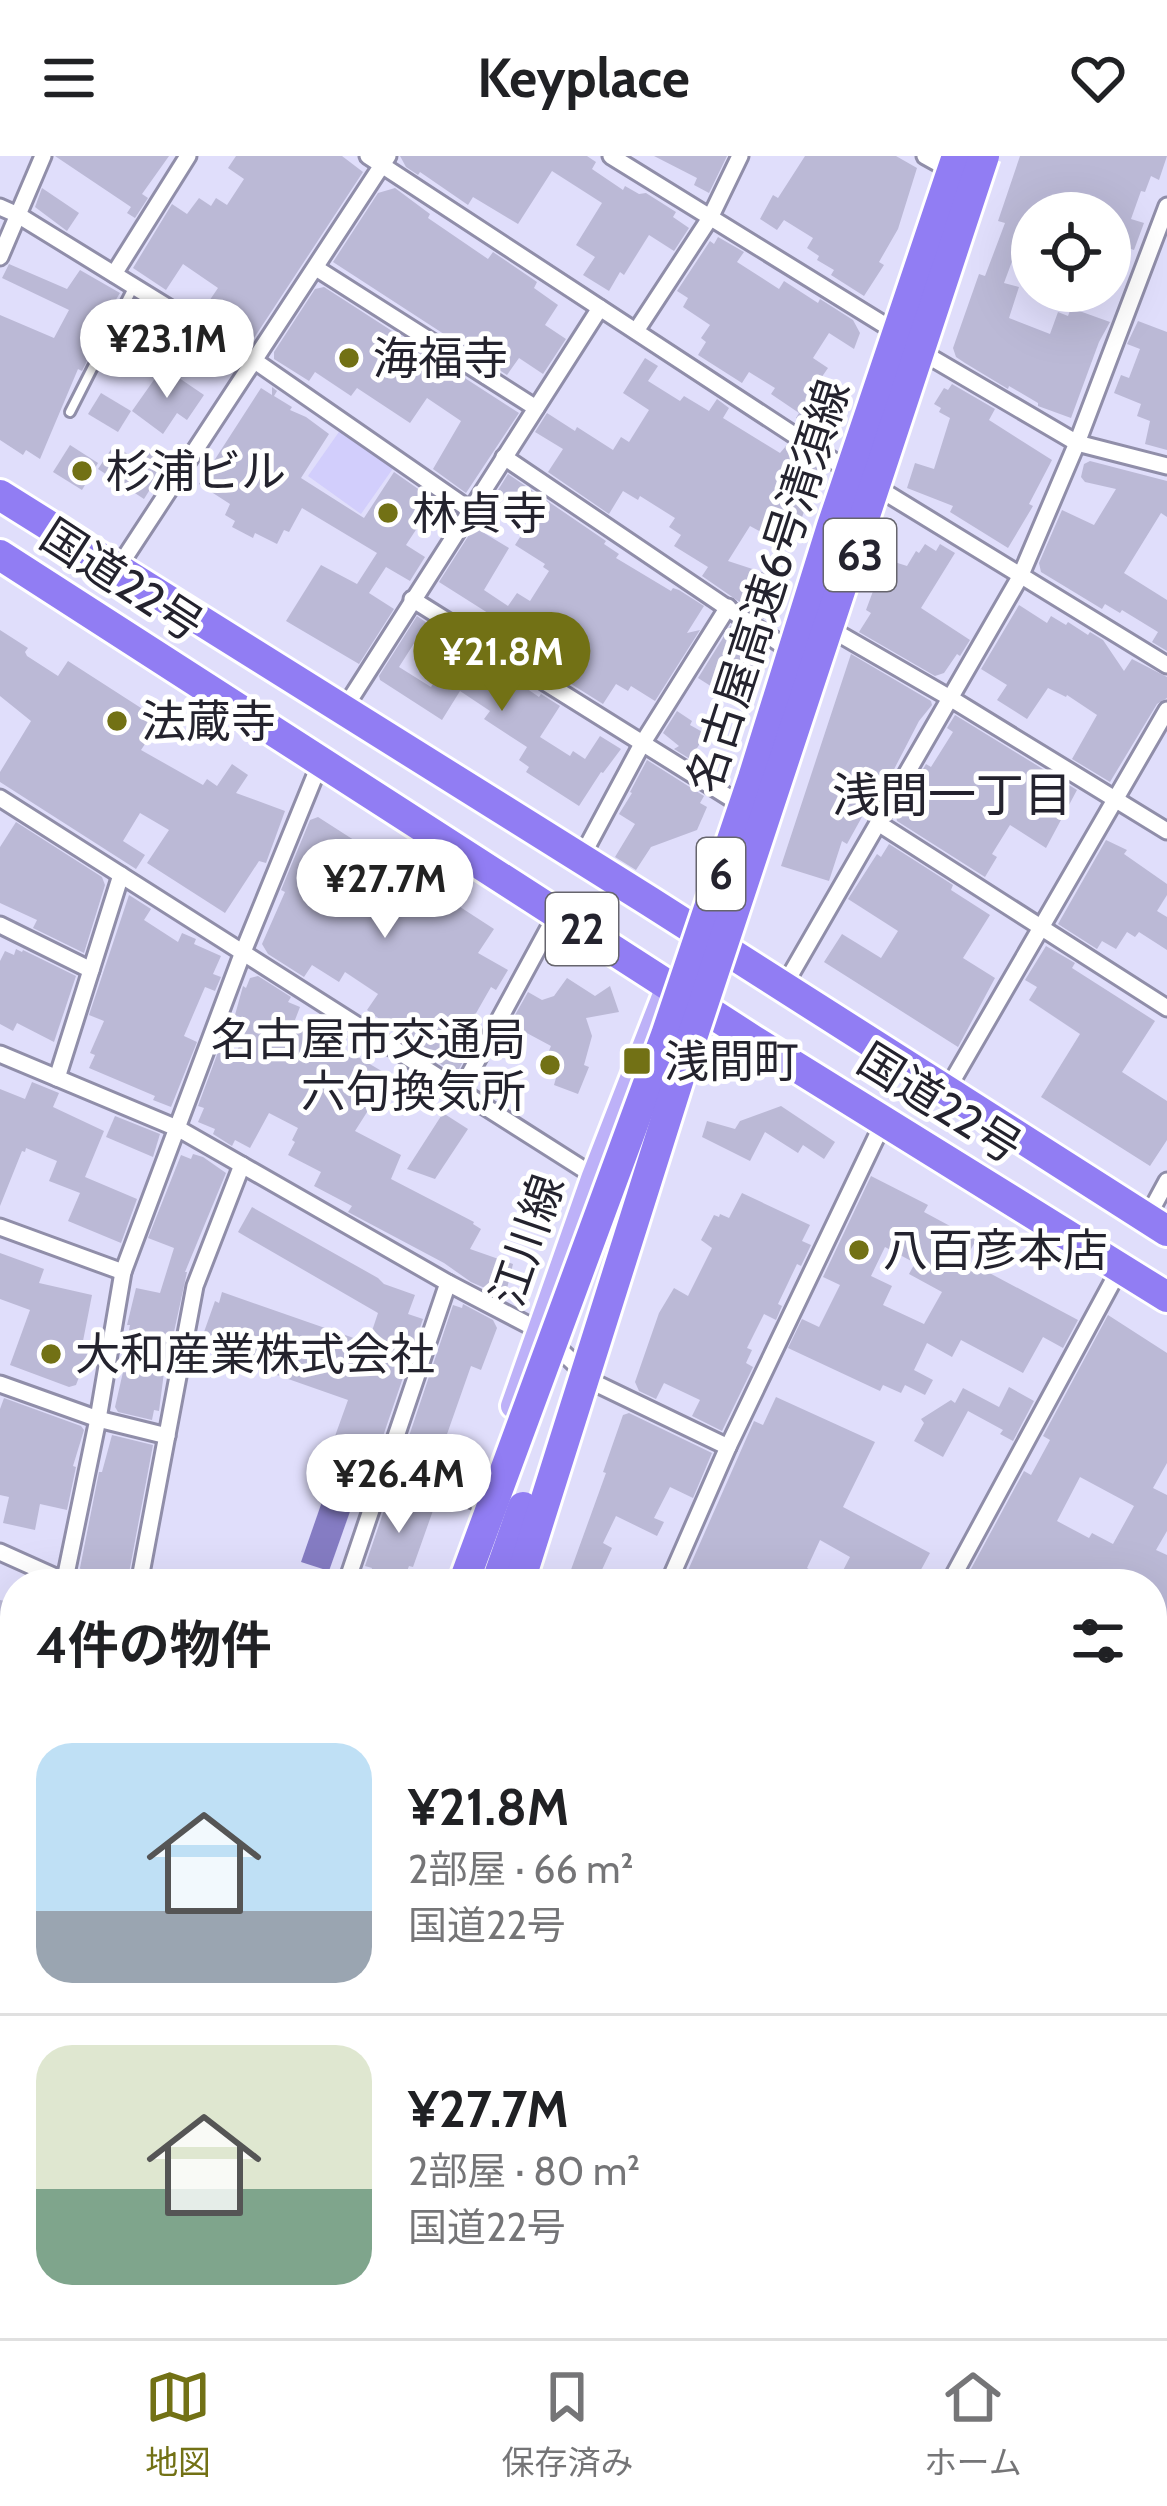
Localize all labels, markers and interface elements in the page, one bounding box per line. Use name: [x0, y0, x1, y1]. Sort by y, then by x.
icon: menu: [36, 45, 102, 111]
text: Keyplace: [477, 45, 690, 111]
icon: heart: [1065, 45, 1131, 111]
map controls: [1011, 192, 1131, 312]
button: locate: [1011, 192, 1131, 312]
pin: ¥23.1M: [69, 299, 265, 401]
text: ¥23.1M: [107, 314, 227, 362]
place label: 海福寺: [373, 331, 508, 385]
marker: 海福寺: [336, 345, 362, 371]
street label: 名古屋高速6号清須線: [676, 373, 860, 799]
place label: 杉浦ビル: [106, 444, 286, 498]
marker: 杉浦ビル: [69, 458, 95, 484]
place label: 林貞寺: [412, 486, 547, 540]
marker: 林貞寺: [375, 500, 401, 526]
street label: 国道22号: [31, 508, 213, 652]
road number: 63: [824, 519, 896, 591]
pin: ¥21.8M: [404, 612, 600, 714]
text: ¥21.8M: [440, 627, 564, 675]
place label: 法蔵寺: [141, 694, 276, 748]
marker: 法蔵寺: [104, 708, 130, 734]
district label: 浅間一丁目: [832, 766, 1072, 824]
road number: 6: [697, 838, 745, 910]
pin: ¥27.7M: [287, 839, 483, 941]
text: ¥27.7M: [324, 854, 446, 902]
road number: 22: [546, 893, 618, 965]
place label: 名古屋市交通局 六句換気所: [211, 1012, 526, 1118]
street label: 国道22号: [848, 1032, 1032, 1174]
place label: 浅間町: [664, 1034, 799, 1088]
marker: 浅間町: [621, 1045, 653, 1077]
marker: 名古屋市交通局 六句換気所: [537, 1052, 563, 1078]
street label: 江川線: [479, 1167, 575, 1313]
place label: 八百彦本店: [883, 1223, 1108, 1277]
marker: 八百彦本店: [846, 1237, 872, 1263]
place label: 大和産業株式会社: [75, 1327, 435, 1381]
marker: 大和産業株式会社: [38, 1341, 64, 1367]
pin: ¥26.4M: [301, 1434, 497, 1536]
text: ¥26.4M: [333, 1449, 465, 1497]
icon: filters: [1065, 1608, 1131, 1674]
text: 4件の物件: [36, 1614, 272, 1676]
text: ¥21.8M: [408, 1776, 569, 1838]
icon: home: [132, 1791, 276, 1935]
text: 2部屋 · 66 m²: [408, 1845, 634, 1893]
text: 国道22号: [408, 1901, 566, 1949]
text: ¥27.7M: [408, 2078, 569, 2140]
icon: home: [132, 2093, 276, 2237]
text: 2部屋 · 80 m²: [408, 2147, 640, 2195]
text: 国道22号: [408, 2203, 566, 2251]
tab: 地図: [145, 2364, 211, 2484]
tab: 保存済み: [501, 2364, 633, 2484]
tab: ホーム: [924, 2364, 1022, 2484]

